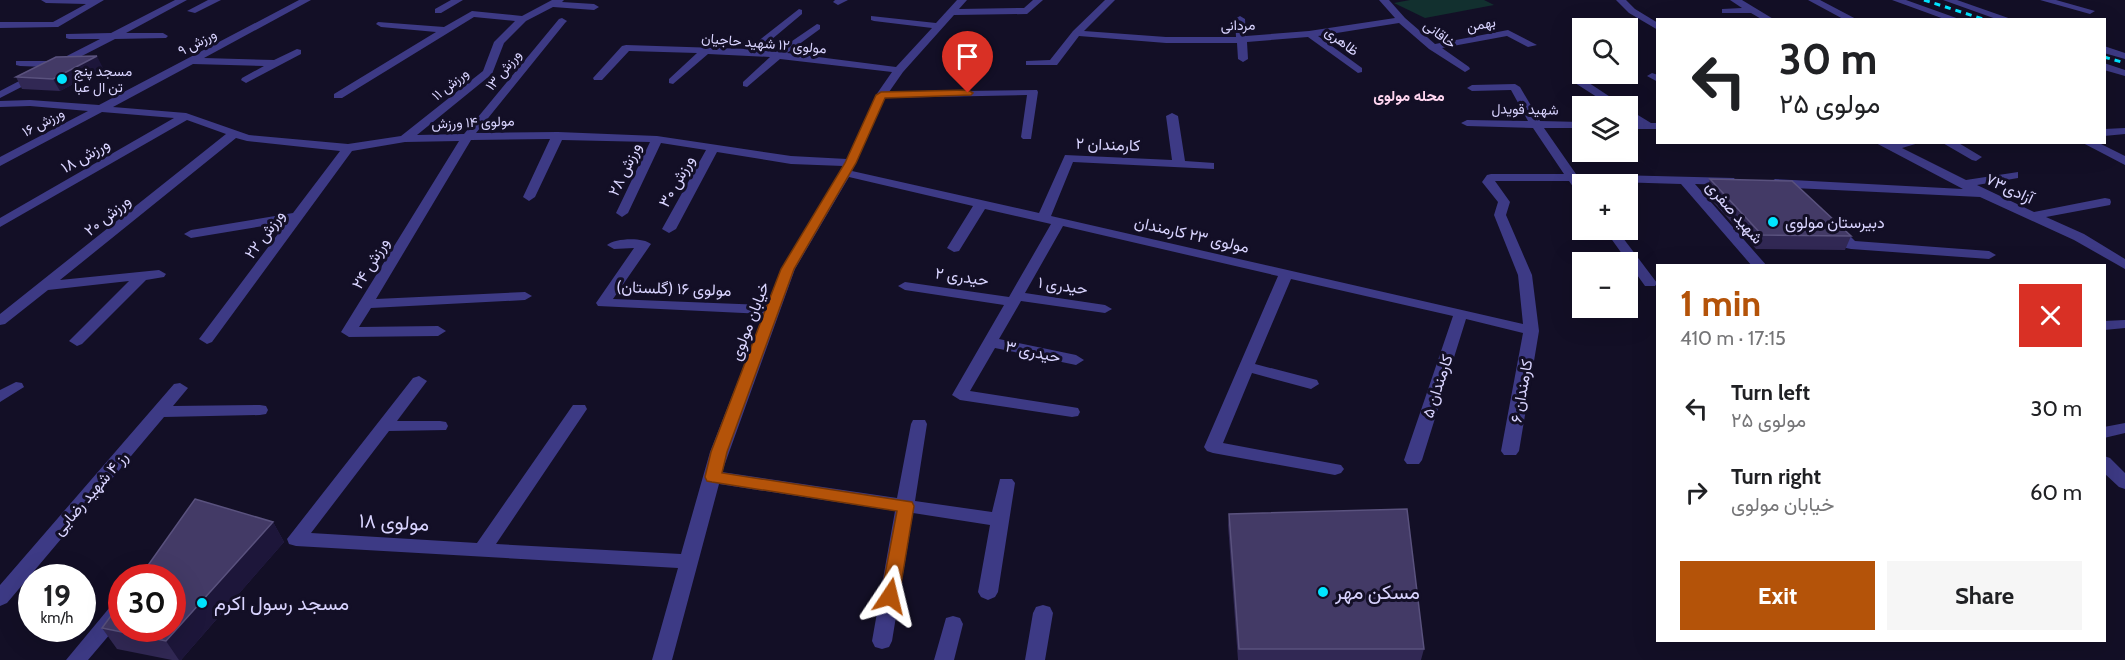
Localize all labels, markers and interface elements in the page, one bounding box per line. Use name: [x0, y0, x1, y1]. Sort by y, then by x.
street label: بهمن: [1465, 12, 1497, 36]
street label: مردانی: [1220, 16, 1256, 34]
street label: خاقانی: [1420, 16, 1460, 52]
map controls: [1572, 18, 1638, 318]
button: search: [1572, 18, 1638, 84]
street label: ظاهری: [1321, 22, 1363, 60]
street label: ورزش ۹: [175, 24, 219, 60]
street label: مولوی ۱۲ شهید حاجیان: [701, 29, 827, 57]
pin: [942, 31, 993, 93]
text: 30 m: [1779, 33, 1877, 85]
icon: arrive: [951, 40, 984, 73]
icon: left: [1680, 42, 1758, 120]
street label: ورزش ۱۳: [481, 46, 525, 94]
place label: مسجد پنج تن ال عبا: [74, 62, 132, 97]
street label: ورزش ۱۱: [428, 64, 472, 104]
marker: مسجد پنج تن ال عبا: [55, 72, 69, 86]
district label: محله مولوی: [1373, 87, 1445, 105]
text: مولوی ۲۵: [1779, 87, 1880, 120]
button: layers: [1572, 96, 1638, 162]
street label: شهید قویدل: [1491, 99, 1559, 120]
street label: ورزش ۱۶: [19, 103, 67, 141]
street label: مولوی ۱۴ ورزش: [431, 112, 515, 132]
street label: ورزش ۱۸: [57, 134, 114, 178]
street label: کارمندان ۲: [1075, 134, 1141, 156]
street label: ورزش ۲۸: [604, 139, 646, 199]
street label: ورزش ۳۰: [654, 152, 699, 211]
street label: آزادی۷۳: [1982, 169, 2038, 209]
button: +: [1572, 174, 1638, 240]
street label: شهید صفری: [1701, 177, 1767, 248]
street label: ورزش ۲۰: [80, 191, 135, 241]
street label: ورزش ۲۲: [240, 206, 289, 263]
street label: مولوی ۲۳ کارمندان: [1132, 212, 1251, 258]
place label: دبیرستان مولوی: [1785, 213, 1885, 233]
marker: دبیرستان مولوی: [1766, 215, 1780, 229]
street label: ورزش ۲۴: [348, 234, 394, 293]
button: −: [1572, 252, 1638, 318]
street label: حیدری ۲: [934, 263, 990, 291]
street label: حیدری ۱: [1037, 273, 1089, 299]
street label: مولوی ۱۶ (گلستان): [616, 277, 732, 301]
street label: خیابان مولوی: [726, 279, 774, 364]
text: 1 min: [1680, 281, 1761, 325]
button: close: [2019, 284, 2082, 347]
text: 410 m · 17:15: [1680, 326, 1786, 350]
street label: حیدری ۳: [1003, 336, 1063, 368]
street label: کارمندان ۵: [1418, 352, 1458, 421]
street label: کارمندان ۶: [1507, 358, 1537, 424]
text: Turn left: [1731, 379, 1810, 406]
icon: left: [1680, 392, 1713, 425]
text: 30 m: [2030, 395, 2082, 422]
text: مولوی ۲۵: [1731, 408, 1806, 432]
street label: رز ۴ شهید رضایی: [49, 448, 133, 540]
text: Turn right: [1731, 463, 1821, 490]
icon: right: [1680, 476, 1713, 509]
text: 60 m: [2030, 479, 2082, 506]
text: خیابان مولوی: [1731, 492, 1834, 516]
street label: مولوی ۱۸: [358, 508, 430, 537]
button: Exit: [1680, 561, 1875, 630]
button: Share: [1887, 561, 2082, 630]
speed limit sign: 30: [108, 564, 186, 642]
position arrow: [858, 564, 922, 628]
text: 19: [43, 577, 71, 614]
place label: مسکن مهر: [1334, 580, 1420, 605]
marker: مسکن مهر: [1316, 585, 1330, 599]
place label: مسجد رسول اکرم: [214, 591, 349, 616]
marker: مسجد رسول اکرم: [195, 596, 209, 610]
text: km/h: [41, 609, 73, 627]

